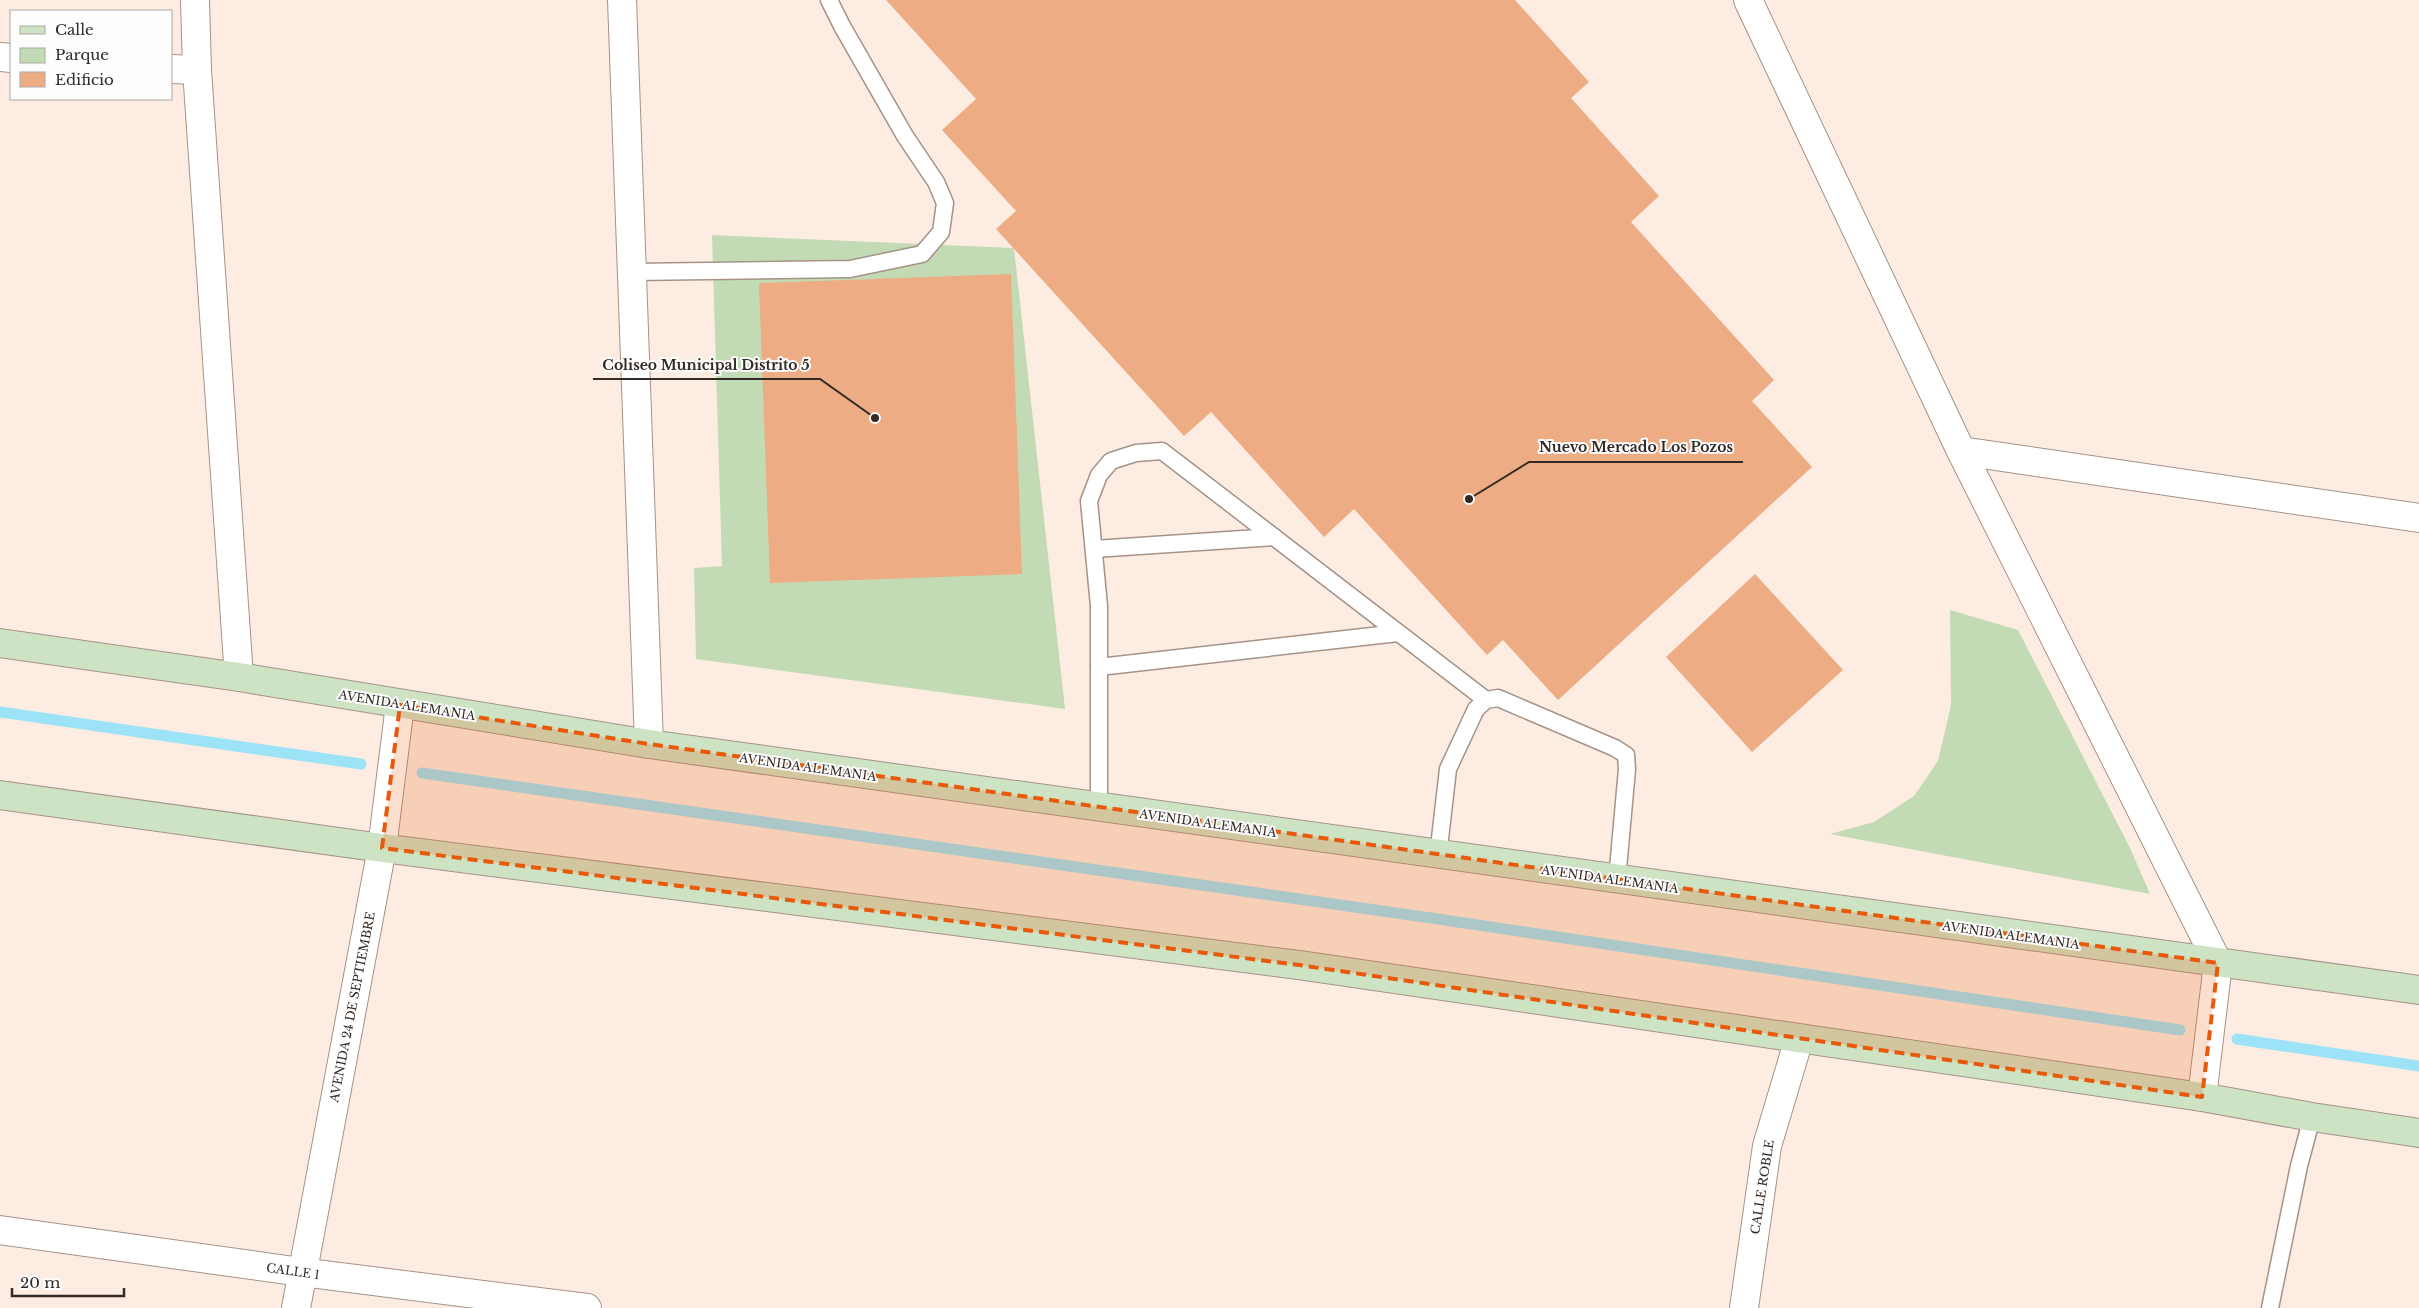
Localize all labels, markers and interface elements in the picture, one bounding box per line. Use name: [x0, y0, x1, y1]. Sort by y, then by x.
legend: [10, 10, 172, 100]
text: Calle: [55, 20, 94, 39]
text: Parque: [55, 45, 109, 64]
text: Edificio: [55, 70, 114, 89]
callout: Coliseo Municipal Distrito 5: [593, 350, 820, 379]
text: Coliseo Municipal Distrito 5: [602, 356, 810, 374]
callout: Nuevo Mercado Los Pozos: [1529, 433, 1743, 462]
text: Nuevo Mercado Los Pozos: [1539, 438, 1734, 456]
street label: AVENIDA ALEMANIA: [336, 687, 477, 723]
street label: AVENIDA ALEMANIA: [737, 750, 878, 784]
street label: AVENIDA ALEMANIA: [1137, 806, 1278, 840]
street label: AVENIDA ALEMANIA: [1539, 862, 1680, 896]
street label: AVENIDA 24 DE SEPTIEMBRE: [326, 910, 378, 1104]
street label: AVENIDA ALEMANIA: [1940, 918, 2081, 952]
street label: CALLE ROBLE: [1747, 1138, 1777, 1235]
street label: CALLE 1: [265, 1260, 321, 1282]
scale bar: [12, 1266, 125, 1298]
text: 20 m: [20, 1273, 60, 1292]

